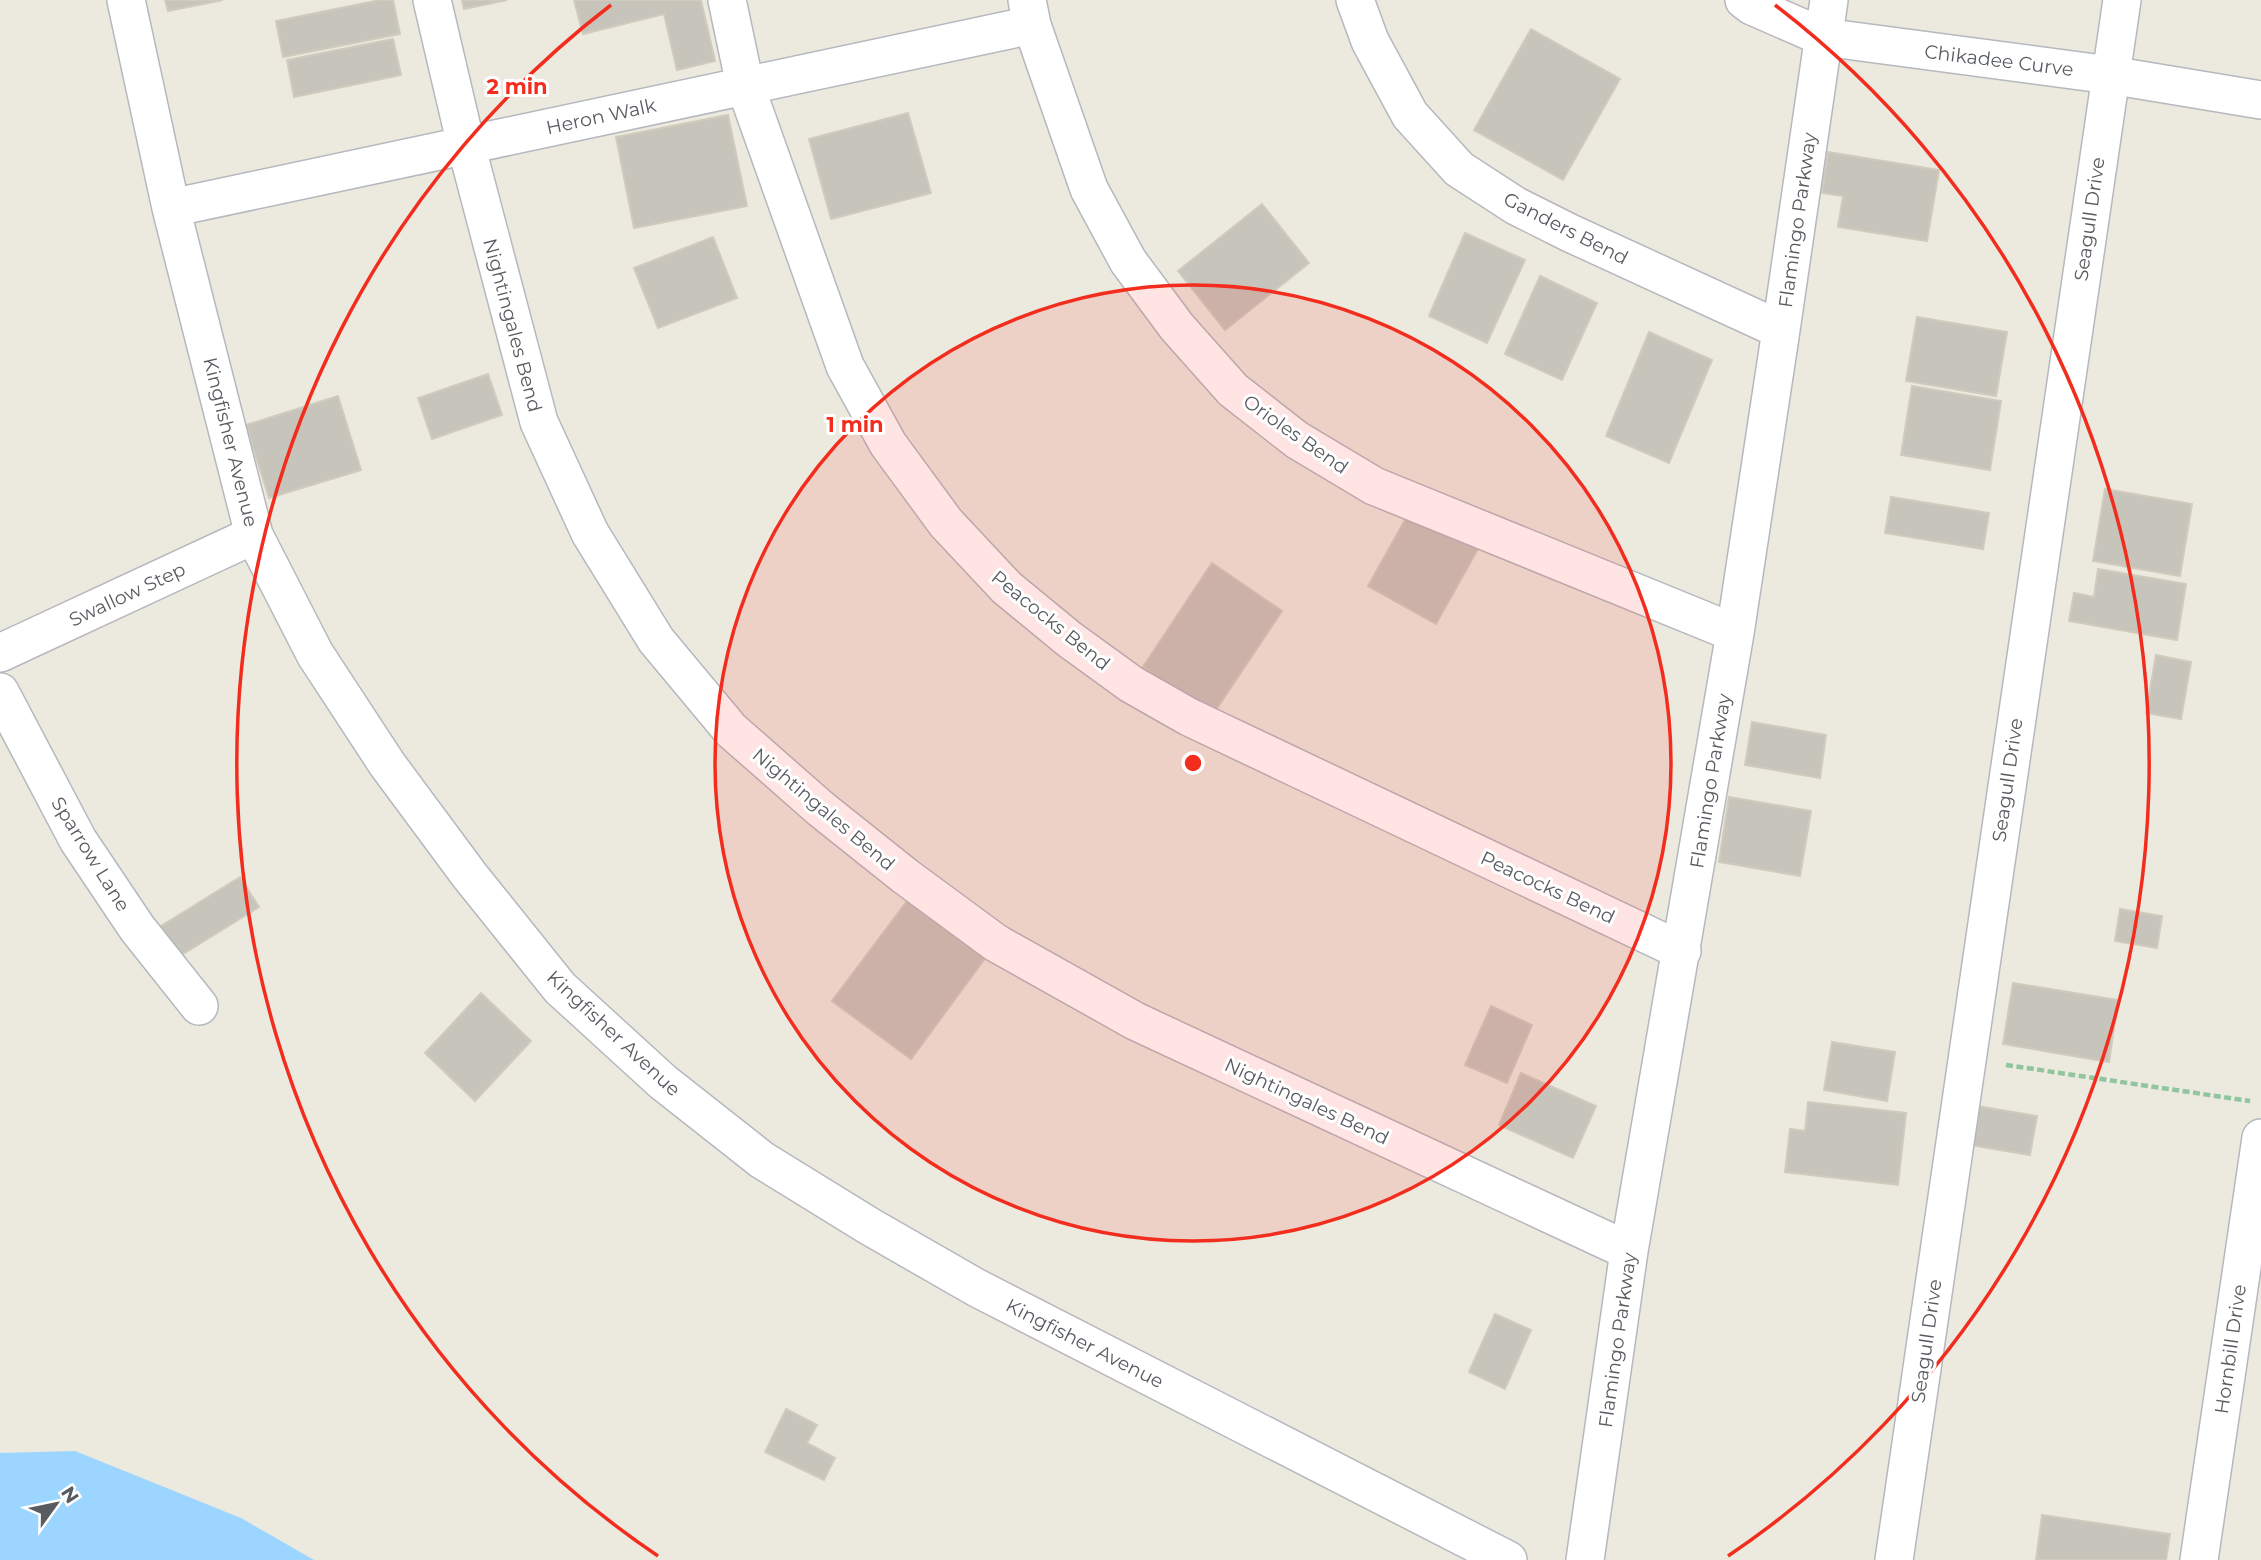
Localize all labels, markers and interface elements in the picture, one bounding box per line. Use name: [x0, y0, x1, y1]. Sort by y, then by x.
street label: Chikadee Curve: [1923, 40, 2075, 81]
text: 2 min: [486, 74, 548, 99]
street label: Heron Walk: [544, 93, 659, 139]
street label: Flamingo Parkway: [1774, 130, 1821, 309]
street label: Seagull Drive: [2069, 156, 2110, 282]
street label: Ganders Bend: [1500, 187, 1632, 270]
street label: Nightingales Bend: [478, 236, 547, 414]
street label: Kingfisher Avenue: [198, 355, 263, 529]
street label: Orioles Bend: [1239, 390, 1353, 479]
text: 1 min: [826, 412, 884, 437]
street label: Swallow Step: [65, 557, 189, 631]
street label: Peacocks Bend: [987, 566, 1115, 675]
street label: Flamingo Parkway: [1685, 691, 1736, 870]
street label: Seagull Drive: [1987, 717, 2028, 843]
street label: Nightingales Bend: [748, 743, 900, 876]
centre of rings: [1181, 751, 1205, 775]
street label: Sparrow Lane: [46, 793, 135, 916]
street label: Peacocks Bend: [1477, 846, 1619, 929]
street label: Kingfisher Avenue: [542, 966, 685, 1101]
street label: Nightingales Bend: [1221, 1053, 1393, 1150]
street label: Flamingo Parkway: [1594, 1250, 1641, 1429]
street label: Seagull Drive: [1906, 1278, 1947, 1404]
street label: Hornbill Drive: [2210, 1283, 2251, 1415]
street label: Kingfisher Avenue: [1002, 1294, 1167, 1393]
north arrow: [21, 1469, 91, 1539]
text: N: [56, 1482, 84, 1508]

